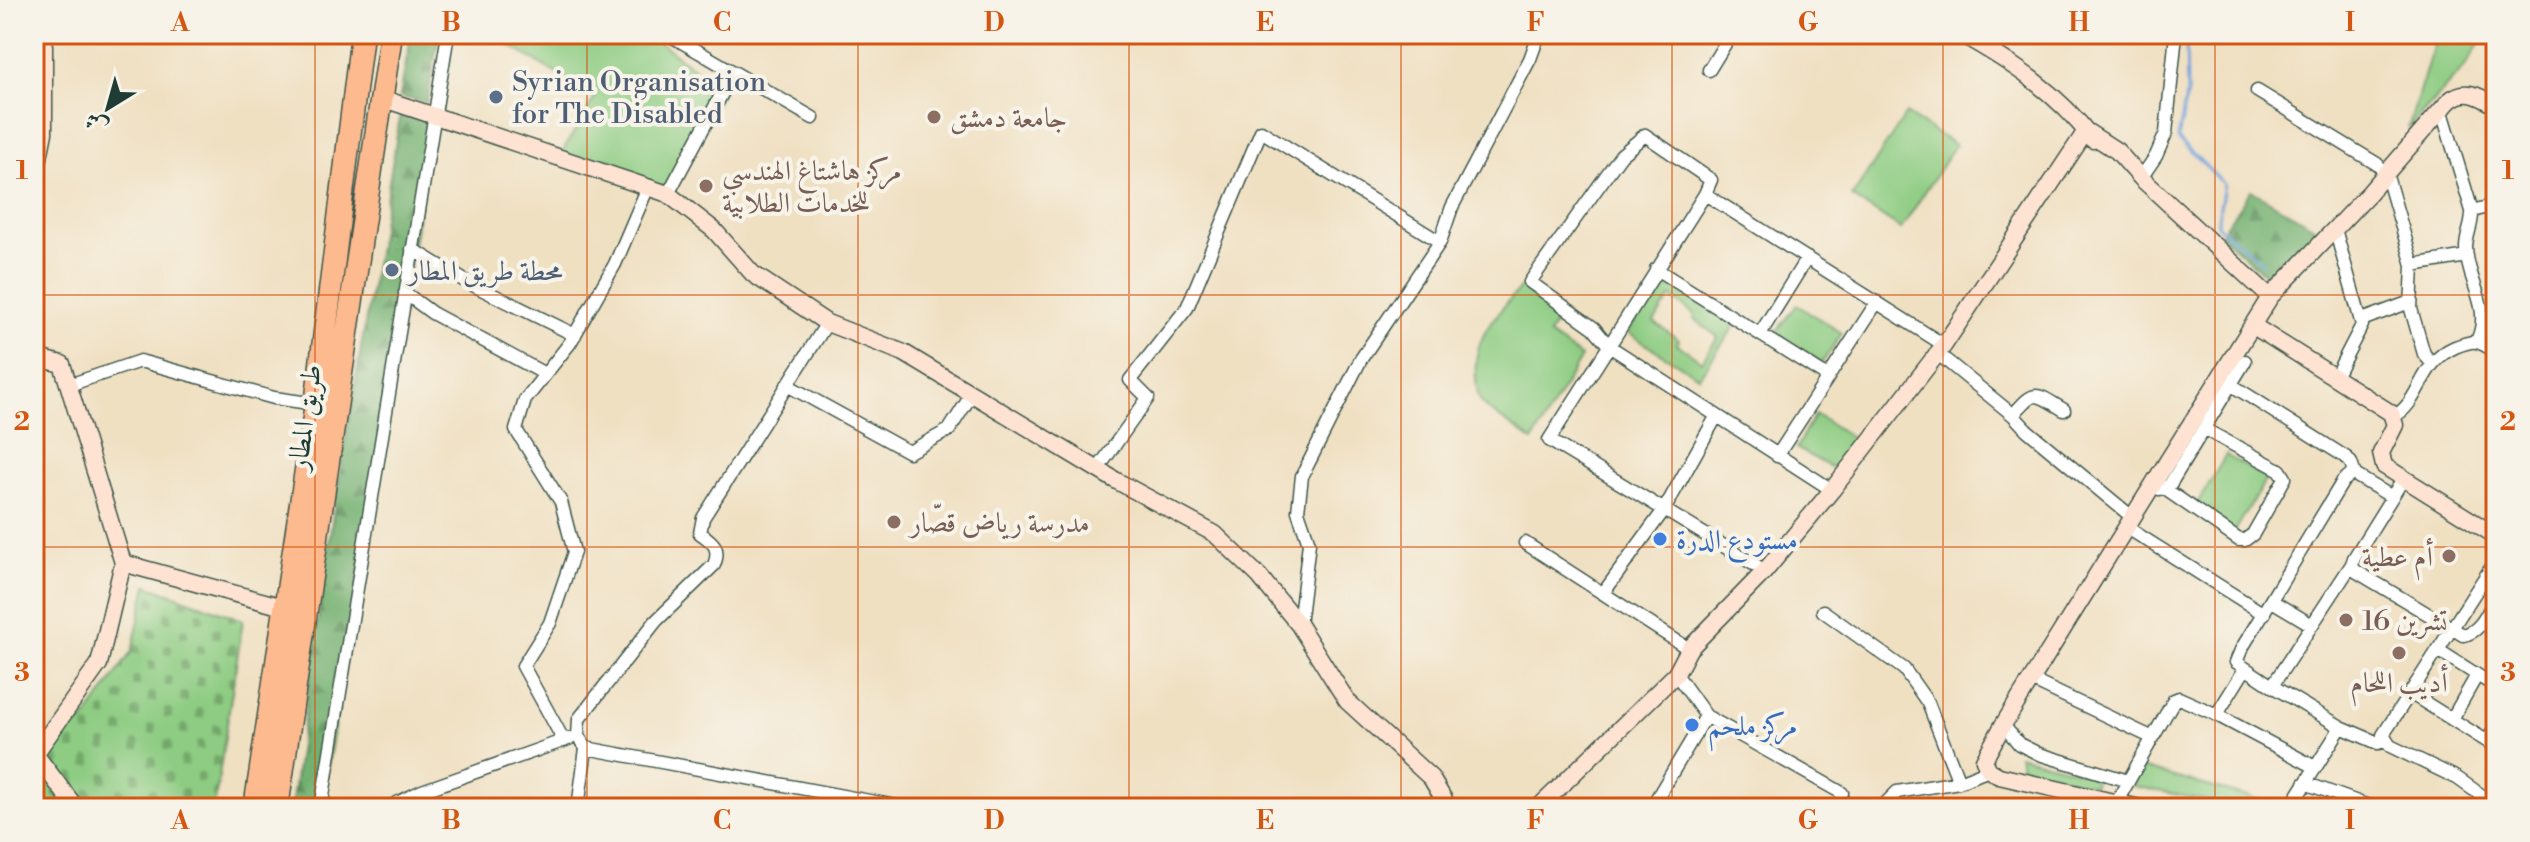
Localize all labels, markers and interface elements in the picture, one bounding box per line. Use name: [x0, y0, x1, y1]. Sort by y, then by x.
text: A: [170, 7, 190, 39]
text: B: [441, 7, 461, 39]
text: C: [713, 7, 731, 39]
text: D: [984, 7, 1004, 39]
text: E: [1256, 7, 1274, 39]
text: F: [1527, 7, 1545, 39]
text: G: [1798, 7, 1819, 39]
text: H: [2068, 7, 2090, 39]
text: I: [2345, 7, 2355, 39]
place label: Syrian Organisation for The Disabled: [512, 65, 766, 132]
north arrow: [68, 68, 148, 148]
marker: Syrian Organisation for The Disabled: [487, 88, 505, 106]
place label: جامعة دمشق: [950, 101, 1067, 136]
text: ش: [80, 105, 114, 140]
marker: جامعة دمشق: [925, 108, 943, 126]
place label: مركز هاشتاغ الهندسي للخدمات الطلابية: [722, 154, 902, 221]
text: 1: [16, 155, 29, 187]
text: 1: [2502, 155, 2515, 187]
marker: مركز هاشتاغ الهندسي للخدمات الطلابية: [697, 177, 715, 195]
place label: محطة طريق المطار: [405, 254, 563, 289]
marker: محطة طريق المطار: [383, 261, 401, 279]
street label: طريق المطار: [280, 362, 330, 475]
text: 2: [14, 406, 30, 438]
text: 2: [2500, 406, 2516, 438]
place label: مدرسة رياض قصّار: [907, 503, 1090, 541]
marker: مدرسة رياض قصّار: [885, 513, 903, 531]
place label: مستودع الدرة: [1676, 523, 1798, 563]
marker: مستودع الدرة: [1651, 530, 1669, 548]
place label: أم عطية: [2362, 537, 2433, 581]
marker: أم عطية: [2440, 547, 2458, 565]
place label: 16 تشرين: [2362, 604, 2448, 639]
marker: 16 تشرين: [2337, 611, 2355, 629]
marker: أديب اللحام: [2390, 644, 2408, 662]
text: 3: [14, 657, 30, 689]
text: 3: [2500, 657, 2516, 689]
place label: أديب اللحام: [2350, 663, 2448, 707]
place label: مركز ملحم: [1708, 709, 1797, 752]
marker: مركز ملحم: [1683, 716, 1701, 734]
text: A: [170, 805, 190, 837]
text: B: [441, 805, 461, 837]
text: C: [713, 805, 731, 837]
text: D: [984, 805, 1004, 837]
text: E: [1256, 805, 1274, 837]
text: F: [1527, 805, 1545, 837]
text: G: [1798, 805, 1819, 837]
text: H: [2068, 805, 2090, 837]
text: I: [2345, 805, 2355, 837]

